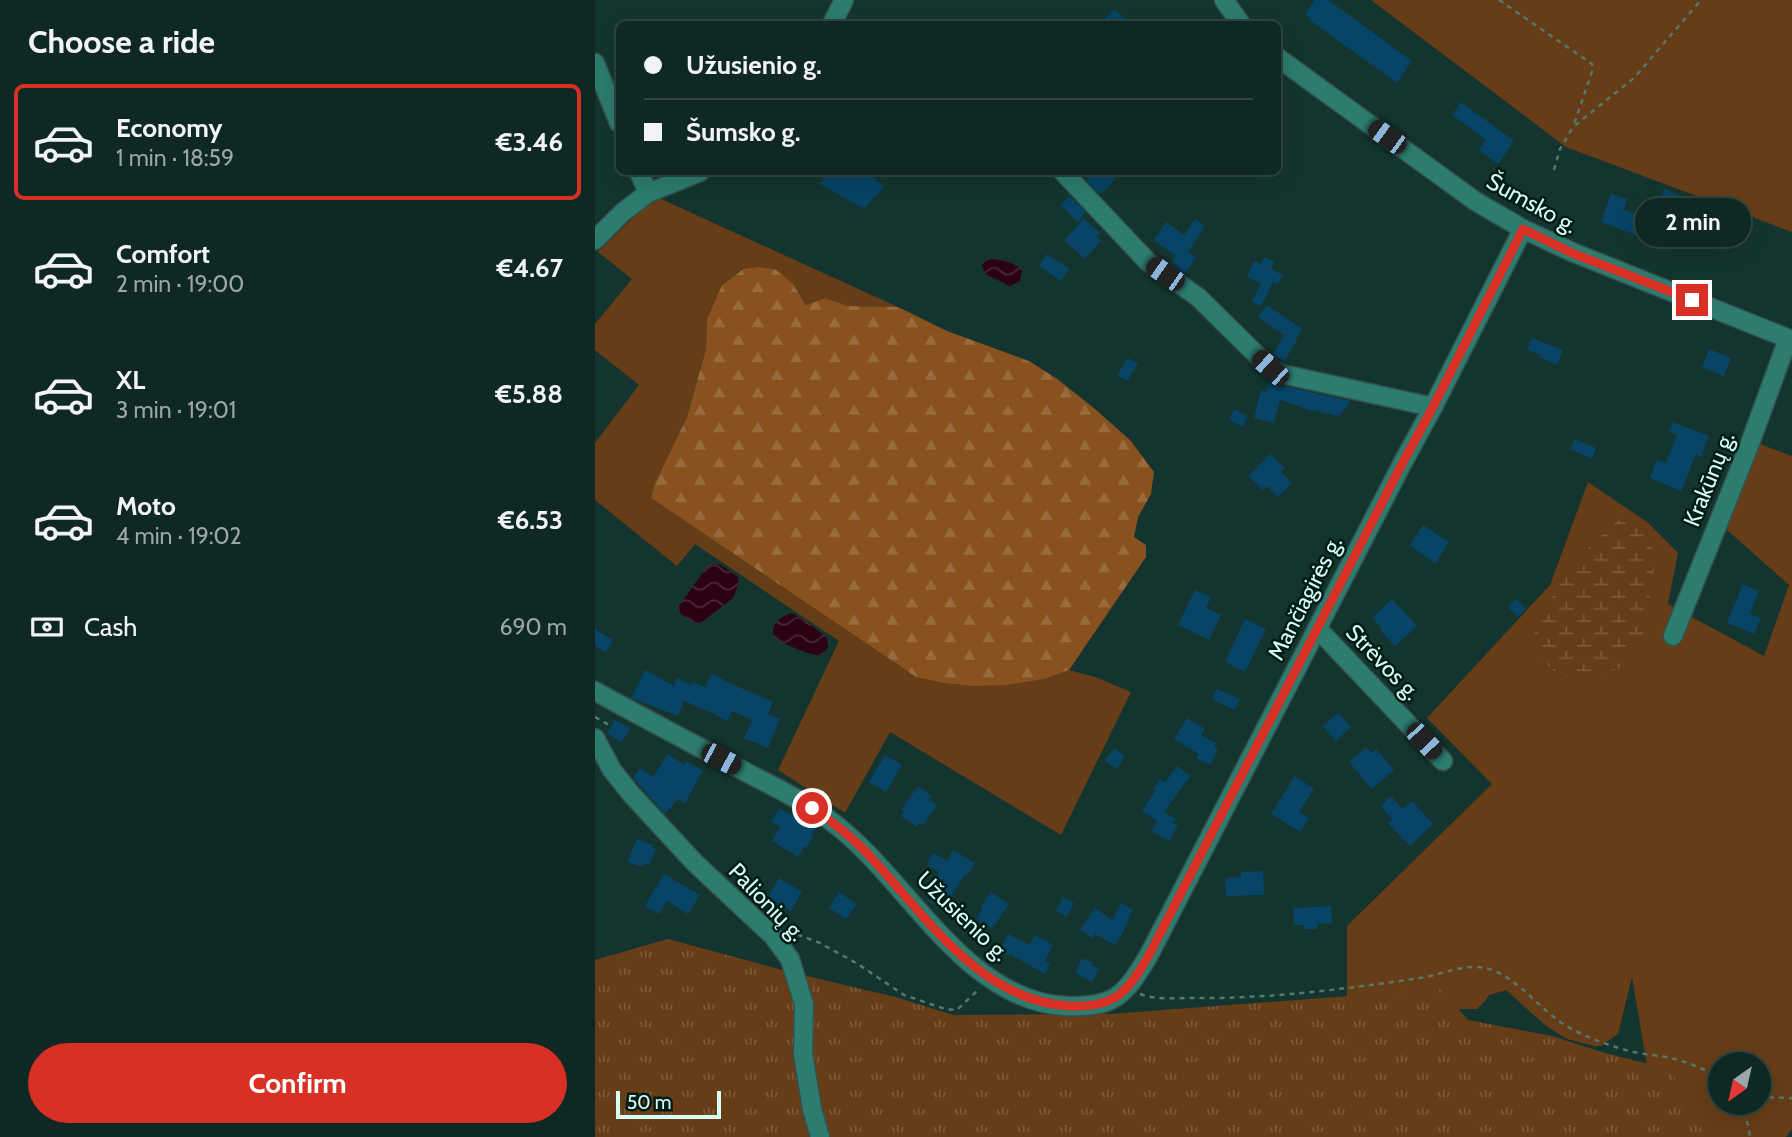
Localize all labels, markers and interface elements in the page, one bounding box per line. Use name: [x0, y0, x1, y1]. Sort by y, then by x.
text: Choose a ride: [28, 22, 215, 61]
text: Užusienio g.: [686, 49, 822, 81]
icon: car: [32, 111, 95, 174]
text: Economy: [116, 112, 222, 144]
text: Šumsko g.: [686, 116, 800, 148]
car: [1364, 116, 1411, 158]
text: €3.46: [496, 126, 563, 158]
text: 1 min · 18:59: [116, 144, 234, 172]
street label: Šumsko g.: [1482, 166, 1583, 239]
callout: 2 min: [1634, 198, 1750, 247]
text: 2 min: [1665, 208, 1721, 236]
icon: car: [32, 237, 95, 300]
text: Comfort: [116, 238, 210, 270]
text: €4.67: [497, 252, 563, 284]
car: [1142, 253, 1189, 295]
text: 2 min · 19:00: [116, 270, 244, 298]
route end: [1676, 284, 1708, 316]
car: [1248, 346, 1293, 390]
icon: car: [32, 363, 95, 426]
text: XL: [116, 364, 145, 396]
text: €5.88: [495, 378, 563, 410]
text: 3 min · 19:01: [116, 396, 236, 424]
street label: Krakūnų g.: [1677, 427, 1741, 531]
icon: car: [32, 489, 95, 552]
text: Moto: [116, 490, 176, 522]
text: €6.53: [498, 504, 563, 536]
text: 4 min · 19:02: [116, 522, 242, 550]
street label: Mančiagirės g.: [1262, 531, 1348, 665]
icon: cash: [28, 608, 66, 646]
text: Cash: [84, 611, 137, 643]
text: 690 m: [499, 613, 567, 641]
street label: Strėvos g.: [1340, 618, 1426, 706]
car: [1402, 718, 1447, 764]
car: [698, 740, 745, 778]
route start: [796, 792, 828, 824]
street label: Palionių g.: [723, 857, 811, 947]
street label: Užusienio g.: [911, 865, 1015, 967]
button: Confirm: [28, 1043, 567, 1123]
north arrow: [1708, 1052, 1771, 1115]
map controls: [1708, 1052, 1771, 1115]
scale bar: [616, 1088, 721, 1120]
text: 50 m: [627, 1091, 671, 1114]

